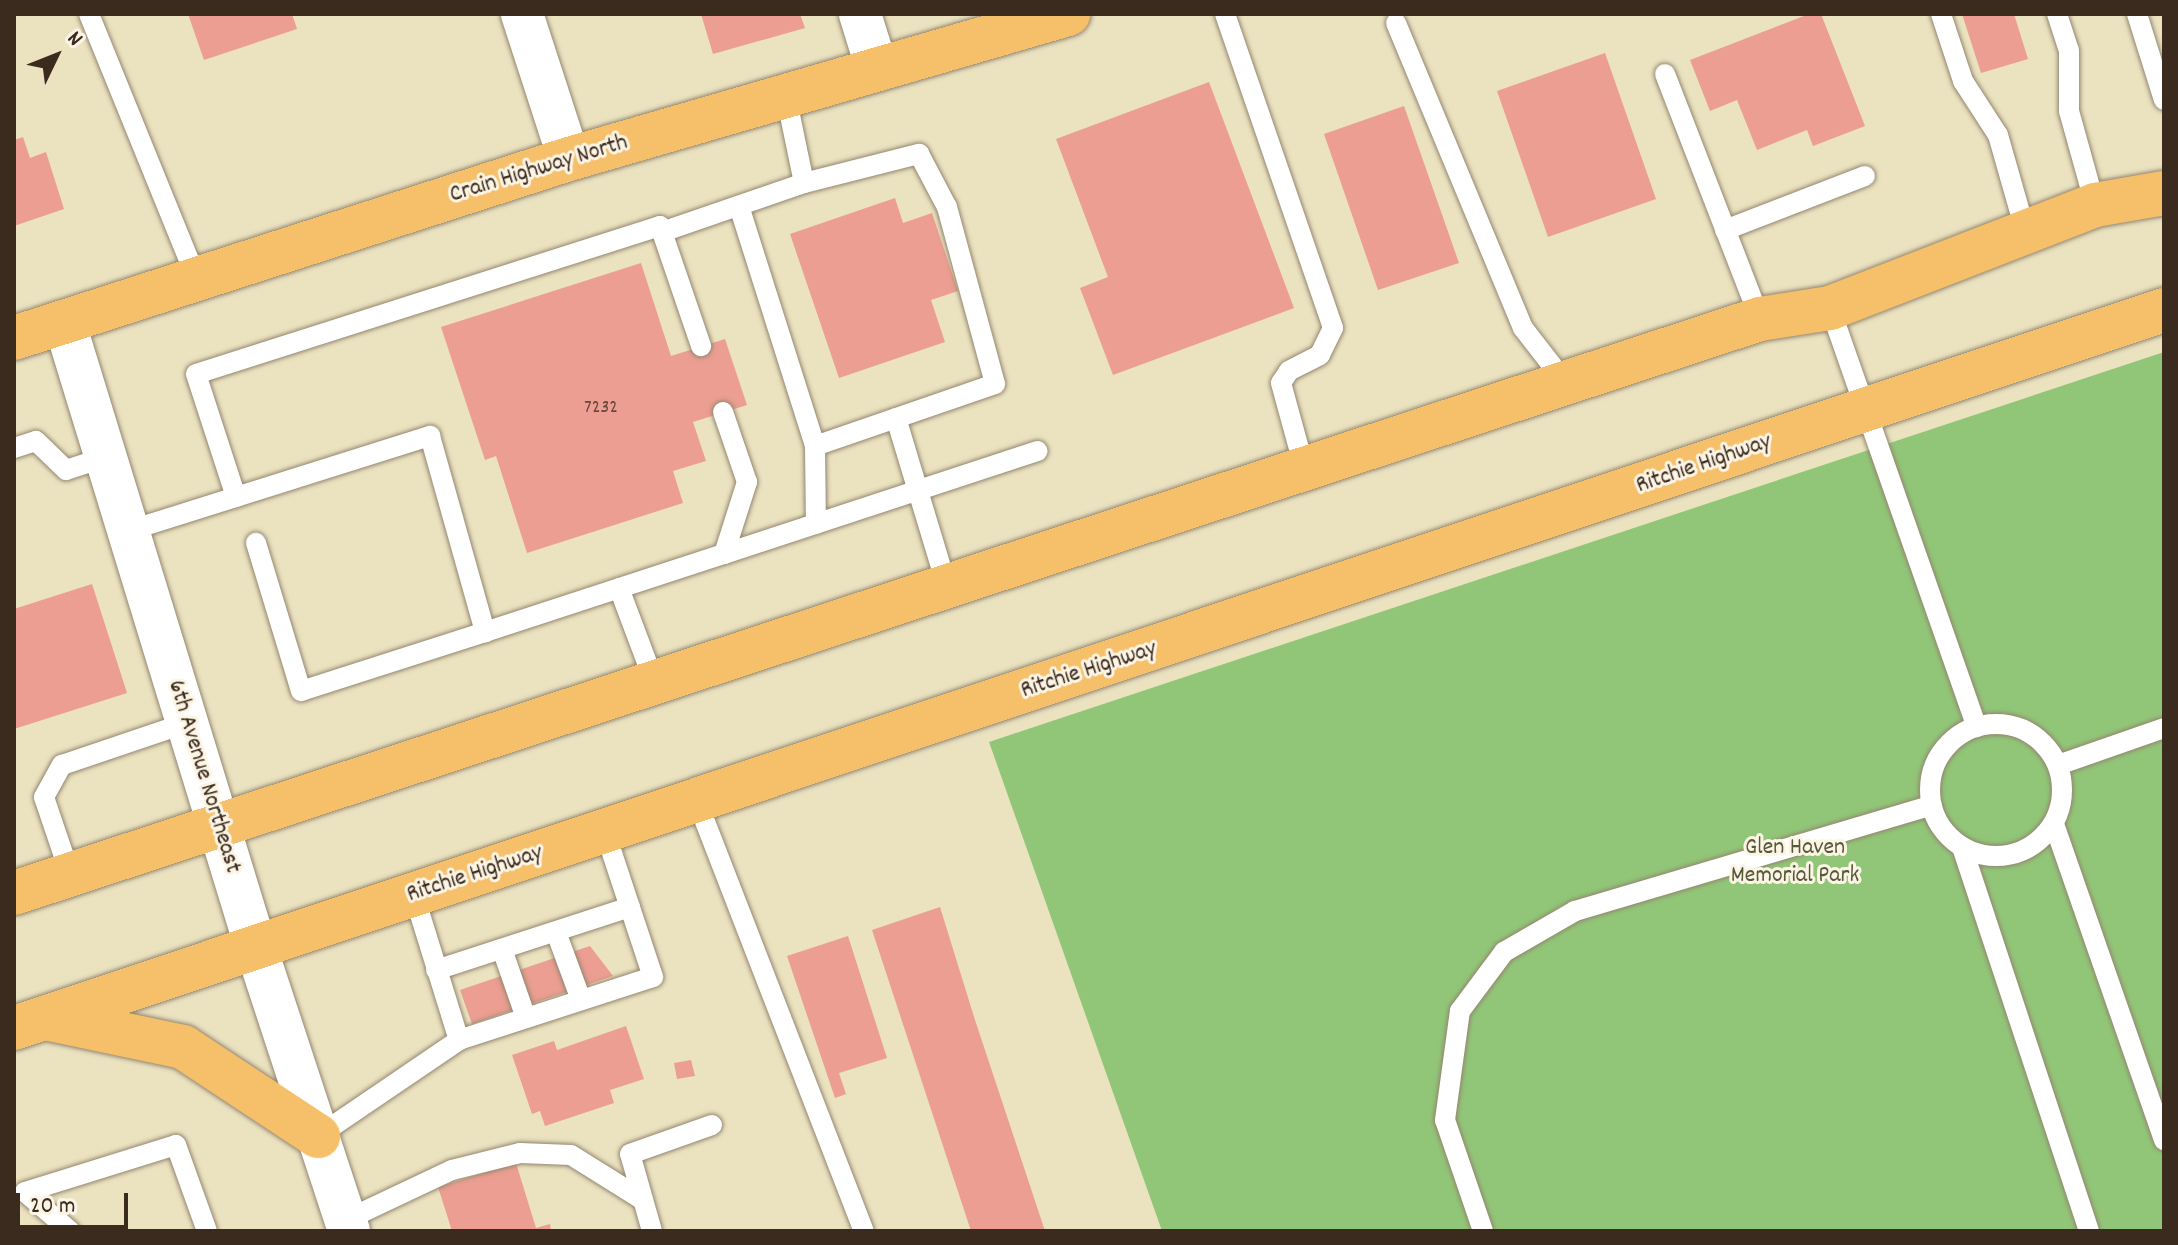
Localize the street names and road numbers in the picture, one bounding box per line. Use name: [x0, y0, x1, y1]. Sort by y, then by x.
street label: Crain Highway North: [447, 129, 631, 211]
street label: Ritchie Highway: [1633, 428, 1775, 502]
street label: Ritchie Highway: [1018, 636, 1160, 706]
street label: 6th Avenue Northeast: [160, 677, 246, 877]
street label: Ritchie Highway: [404, 840, 546, 910]

